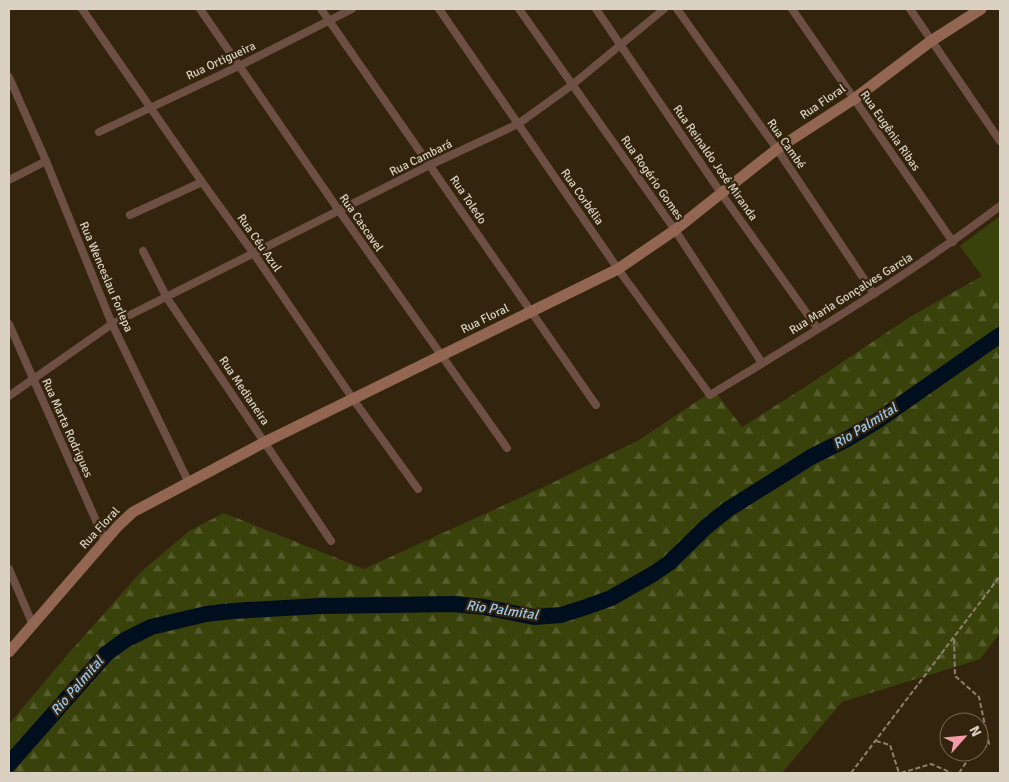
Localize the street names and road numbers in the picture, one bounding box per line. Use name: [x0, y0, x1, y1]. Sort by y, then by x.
street label: Rua Ortigueira: [184, 38, 258, 84]
street label: Rua Floral: [797, 81, 849, 123]
street label: Rua Eugênia Ribas: [857, 88, 923, 174]
street label: Rua Reinaldo José Miranda: [669, 102, 761, 224]
street label: Rua Cambé: [763, 116, 809, 172]
street label: Rua Rogério Gomes: [617, 133, 687, 223]
street label: Rua Cambará: [387, 136, 455, 180]
street label: Rua Corbélia: [557, 166, 607, 228]
street label: Rua Toledo: [446, 173, 490, 227]
street label: Rua Cascavel: [336, 191, 387, 255]
street label: Rua Céu Azul: [234, 211, 285, 275]
street label: Rua Wenceslau Forlepa: [76, 219, 136, 335]
street label: Rua Maria Gonçalves Garcia: [787, 250, 915, 338]
street label: Rua Floral: [458, 301, 512, 337]
street label: Rua Medianeira: [215, 354, 273, 428]
street label: Rua Marta Rodrigues: [38, 376, 96, 480]
street label: Rua Floral: [77, 503, 124, 552]

